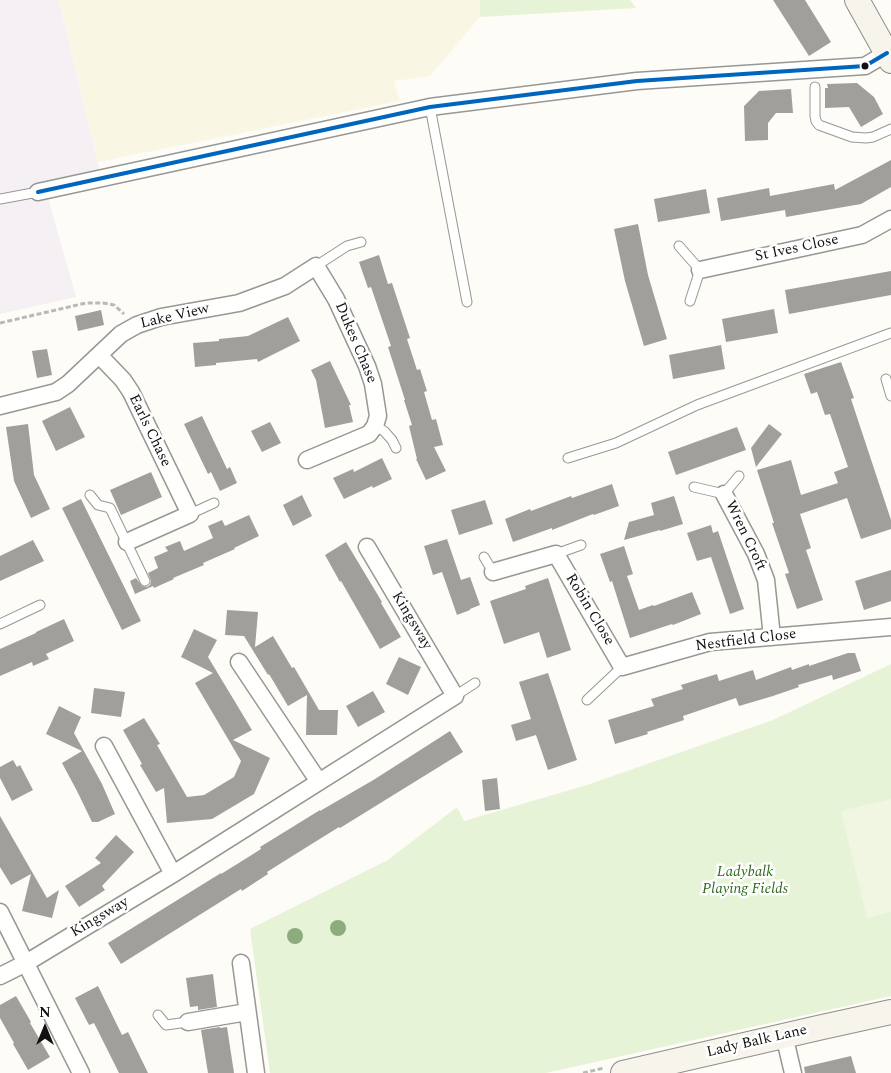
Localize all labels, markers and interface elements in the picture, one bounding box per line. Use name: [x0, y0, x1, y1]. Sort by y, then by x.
unlabelled marker: [860, 61, 870, 71]
street label: St Ives Close: [754, 231, 840, 267]
street label: Lake View: [139, 300, 211, 334]
street label: Dukes Chase: [330, 300, 380, 386]
street label: Earls Chase: [124, 392, 174, 470]
street label: Wren Croft: [720, 498, 770, 574]
street label: Robin Close: [561, 571, 617, 649]
street label: Kingsway: [387, 589, 435, 653]
street label: Nestfield Close: [694, 626, 798, 656]
park label: Ladybalk Playing Fields: [702, 864, 788, 899]
street label: Kingsway: [68, 894, 132, 942]
text: N: [39, 1002, 51, 1023]
north arrow: [20, 1003, 70, 1053]
street label: Lady Balk Lane: [705, 1022, 809, 1062]

